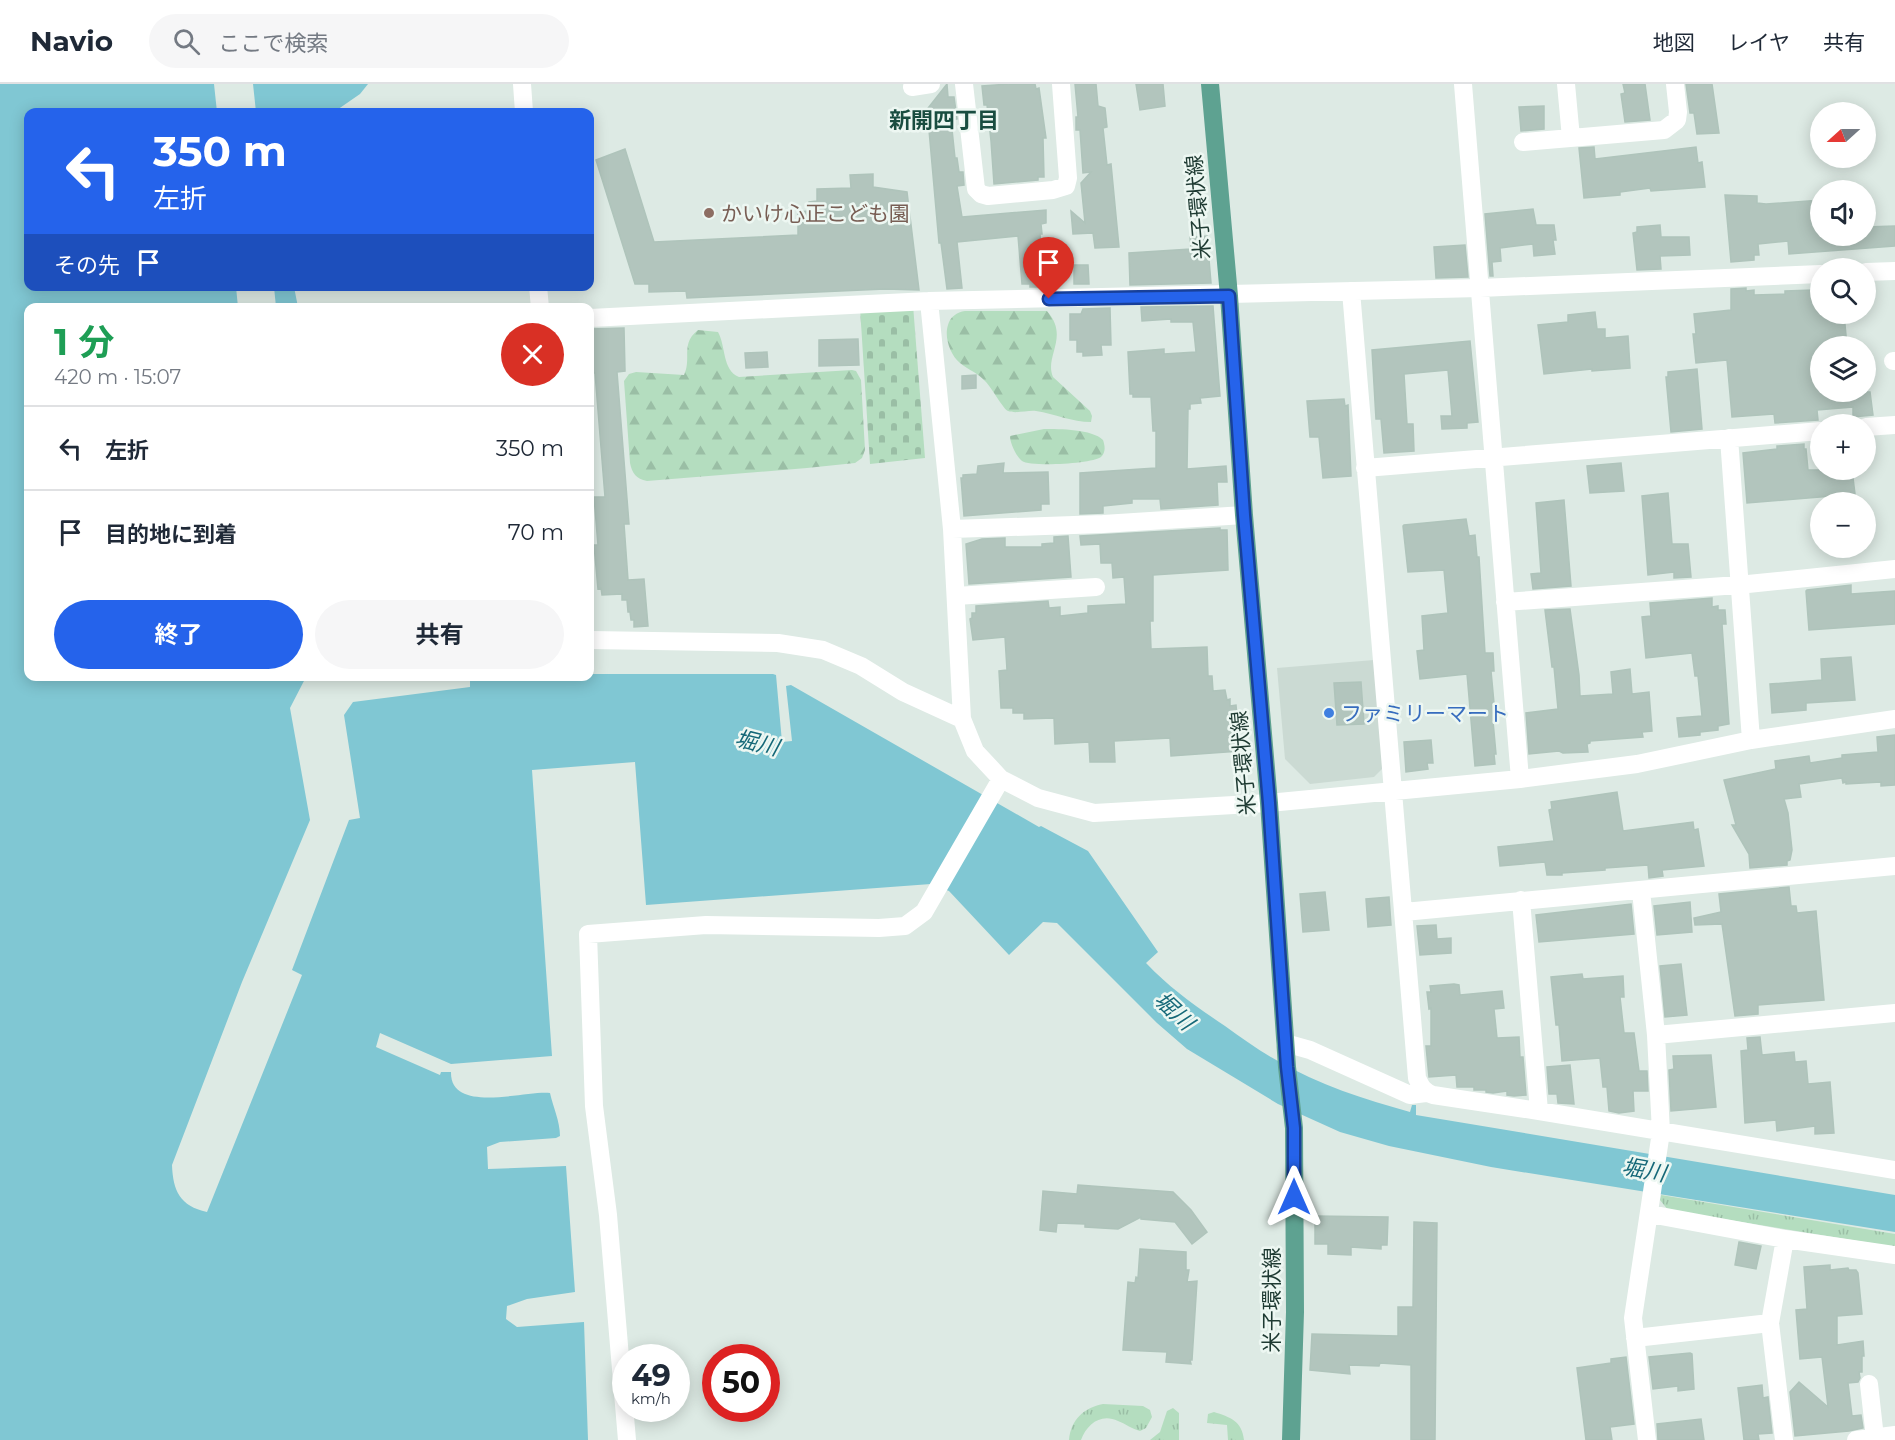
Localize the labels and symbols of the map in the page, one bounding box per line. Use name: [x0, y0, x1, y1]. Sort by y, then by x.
north arrow: [1810, 102, 1876, 168]
district label: 新開四丁目: [889, 107, 999, 134]
street label: 米子環状線: [1181, 154, 1215, 260]
place label: かいけ心正こども園: [721, 201, 910, 226]
marker: かいけ心正こども園: [702, 206, 716, 220]
pin: [1023, 237, 1074, 299]
place label: ファミリーマート: [1341, 701, 1509, 726]
marker: ファミリーマート: [1322, 706, 1336, 720]
street label: 米子環状線: [1226, 710, 1260, 816]
water label: 堀川: [732, 725, 784, 762]
water label: 堀川: [1149, 986, 1201, 1037]
water label: 堀川: [1620, 1153, 1670, 1187]
position arrow: [1262, 1165, 1326, 1229]
street label: 米子環状線: [1259, 1248, 1284, 1353]
speed limit sign: 50: [702, 1344, 780, 1422]

